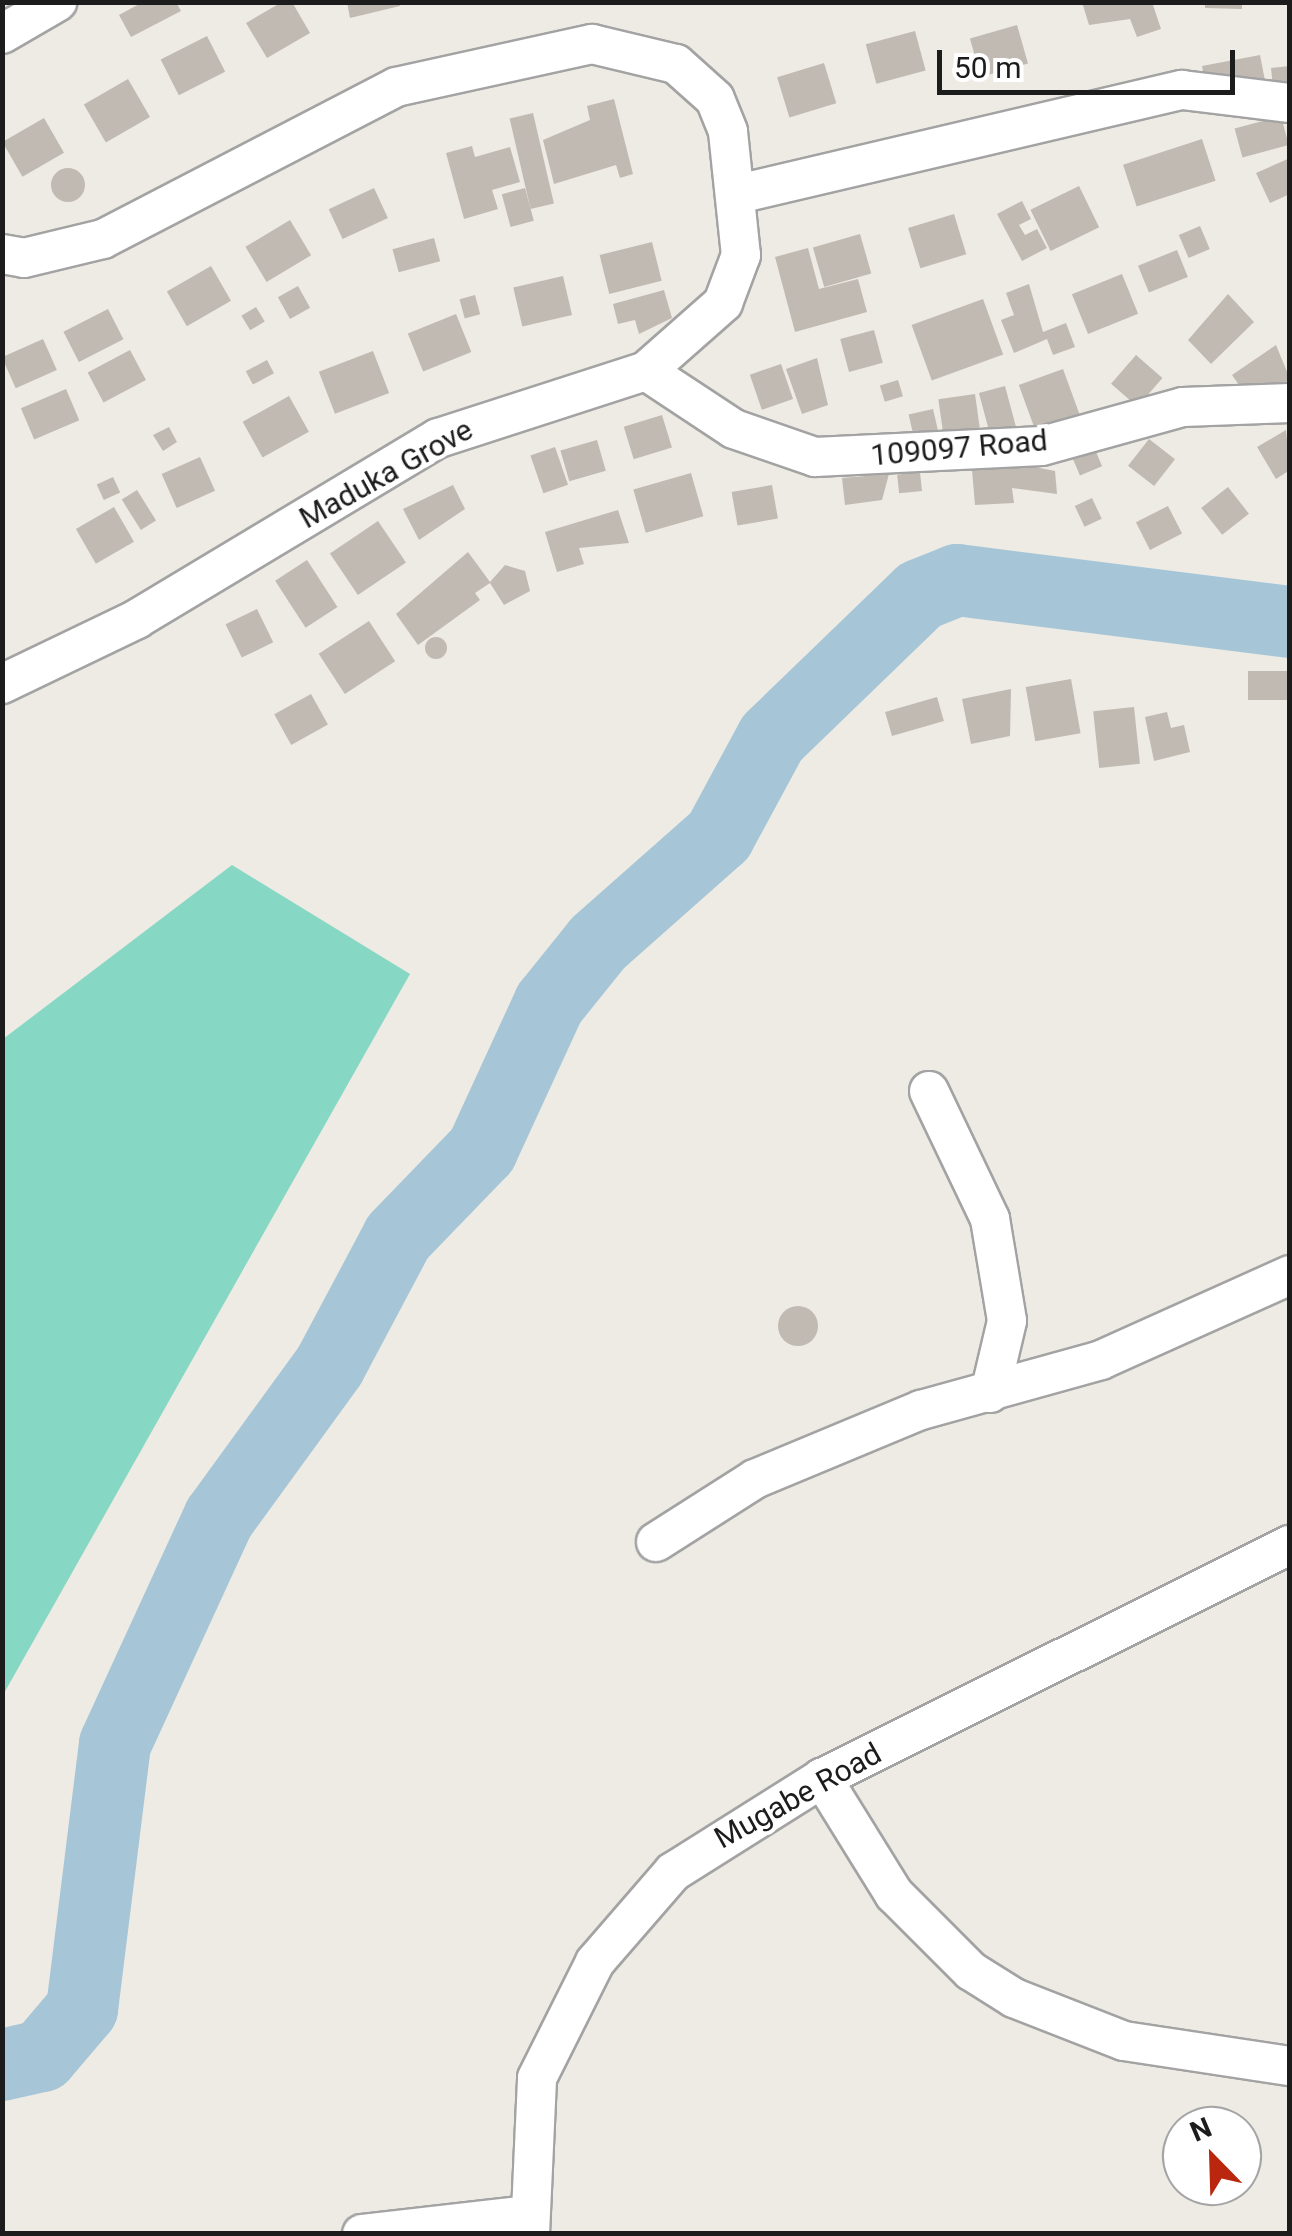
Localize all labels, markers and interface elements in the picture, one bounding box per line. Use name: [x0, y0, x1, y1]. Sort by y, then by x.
scale bar: [942, 30, 1240, 92]
text: 50 m: [954, 50, 1021, 85]
street label: Maduka Grove: [293, 412, 479, 536]
street label: 109097 Road: [869, 422, 1049, 474]
street label: Mugabe Road: [708, 1735, 888, 1857]
north arrow: [1162, 2106, 1262, 2206]
text: N: [1185, 2111, 1216, 2149]

